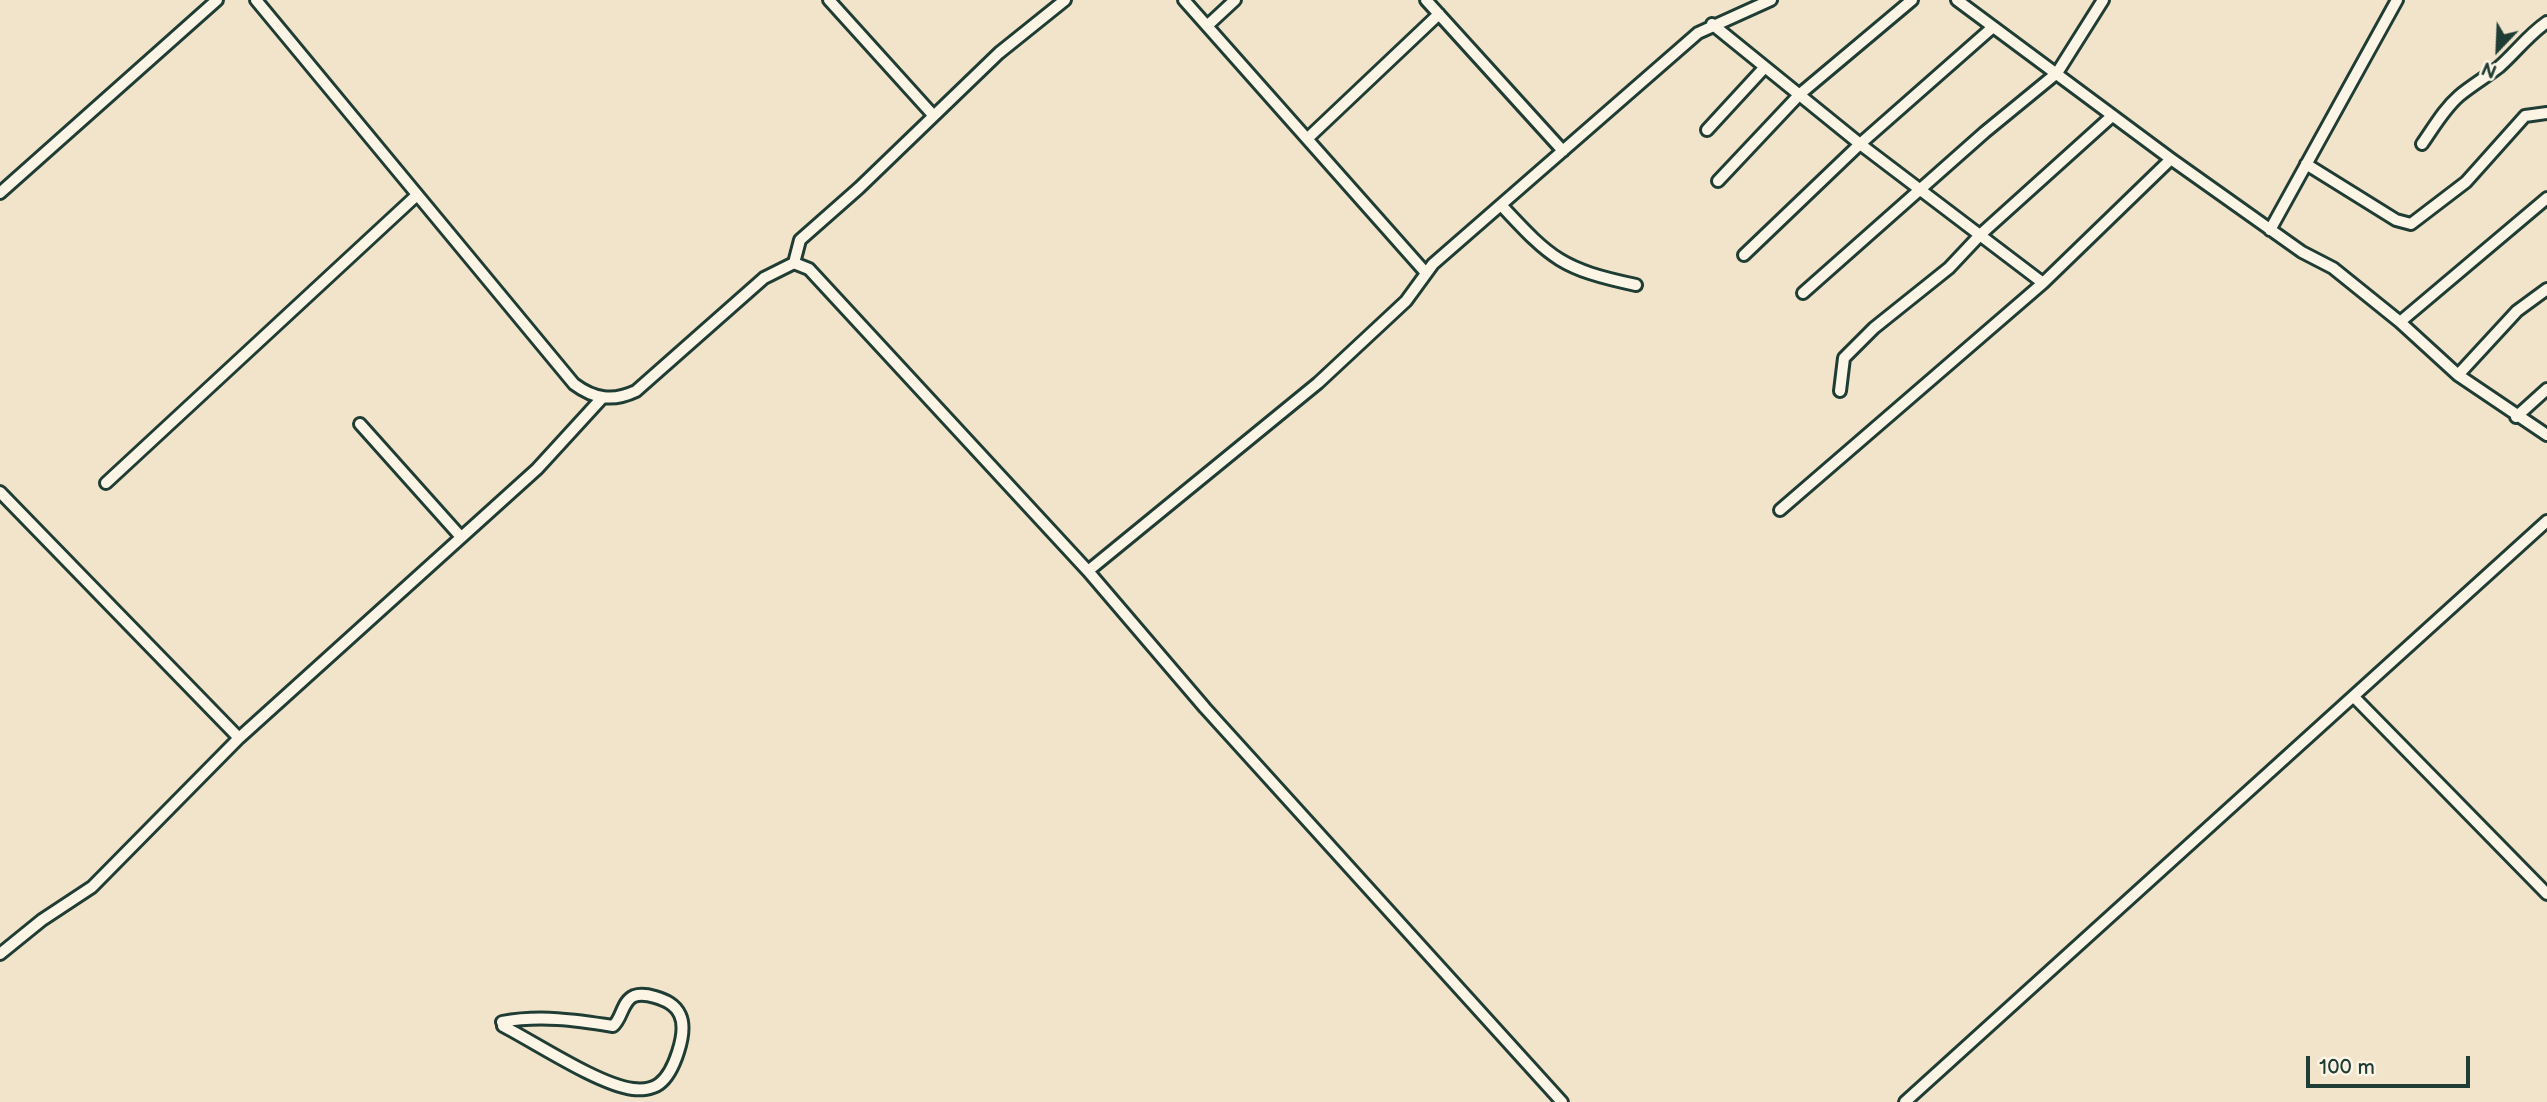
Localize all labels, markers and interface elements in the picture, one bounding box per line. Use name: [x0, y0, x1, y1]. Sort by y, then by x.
north arrow: [2463, 14, 2533, 84]
text: N: [2479, 55, 2501, 82]
scale bar: [2309, 1042, 2474, 1086]
text: 100 m: [2319, 1055, 2375, 1080]

